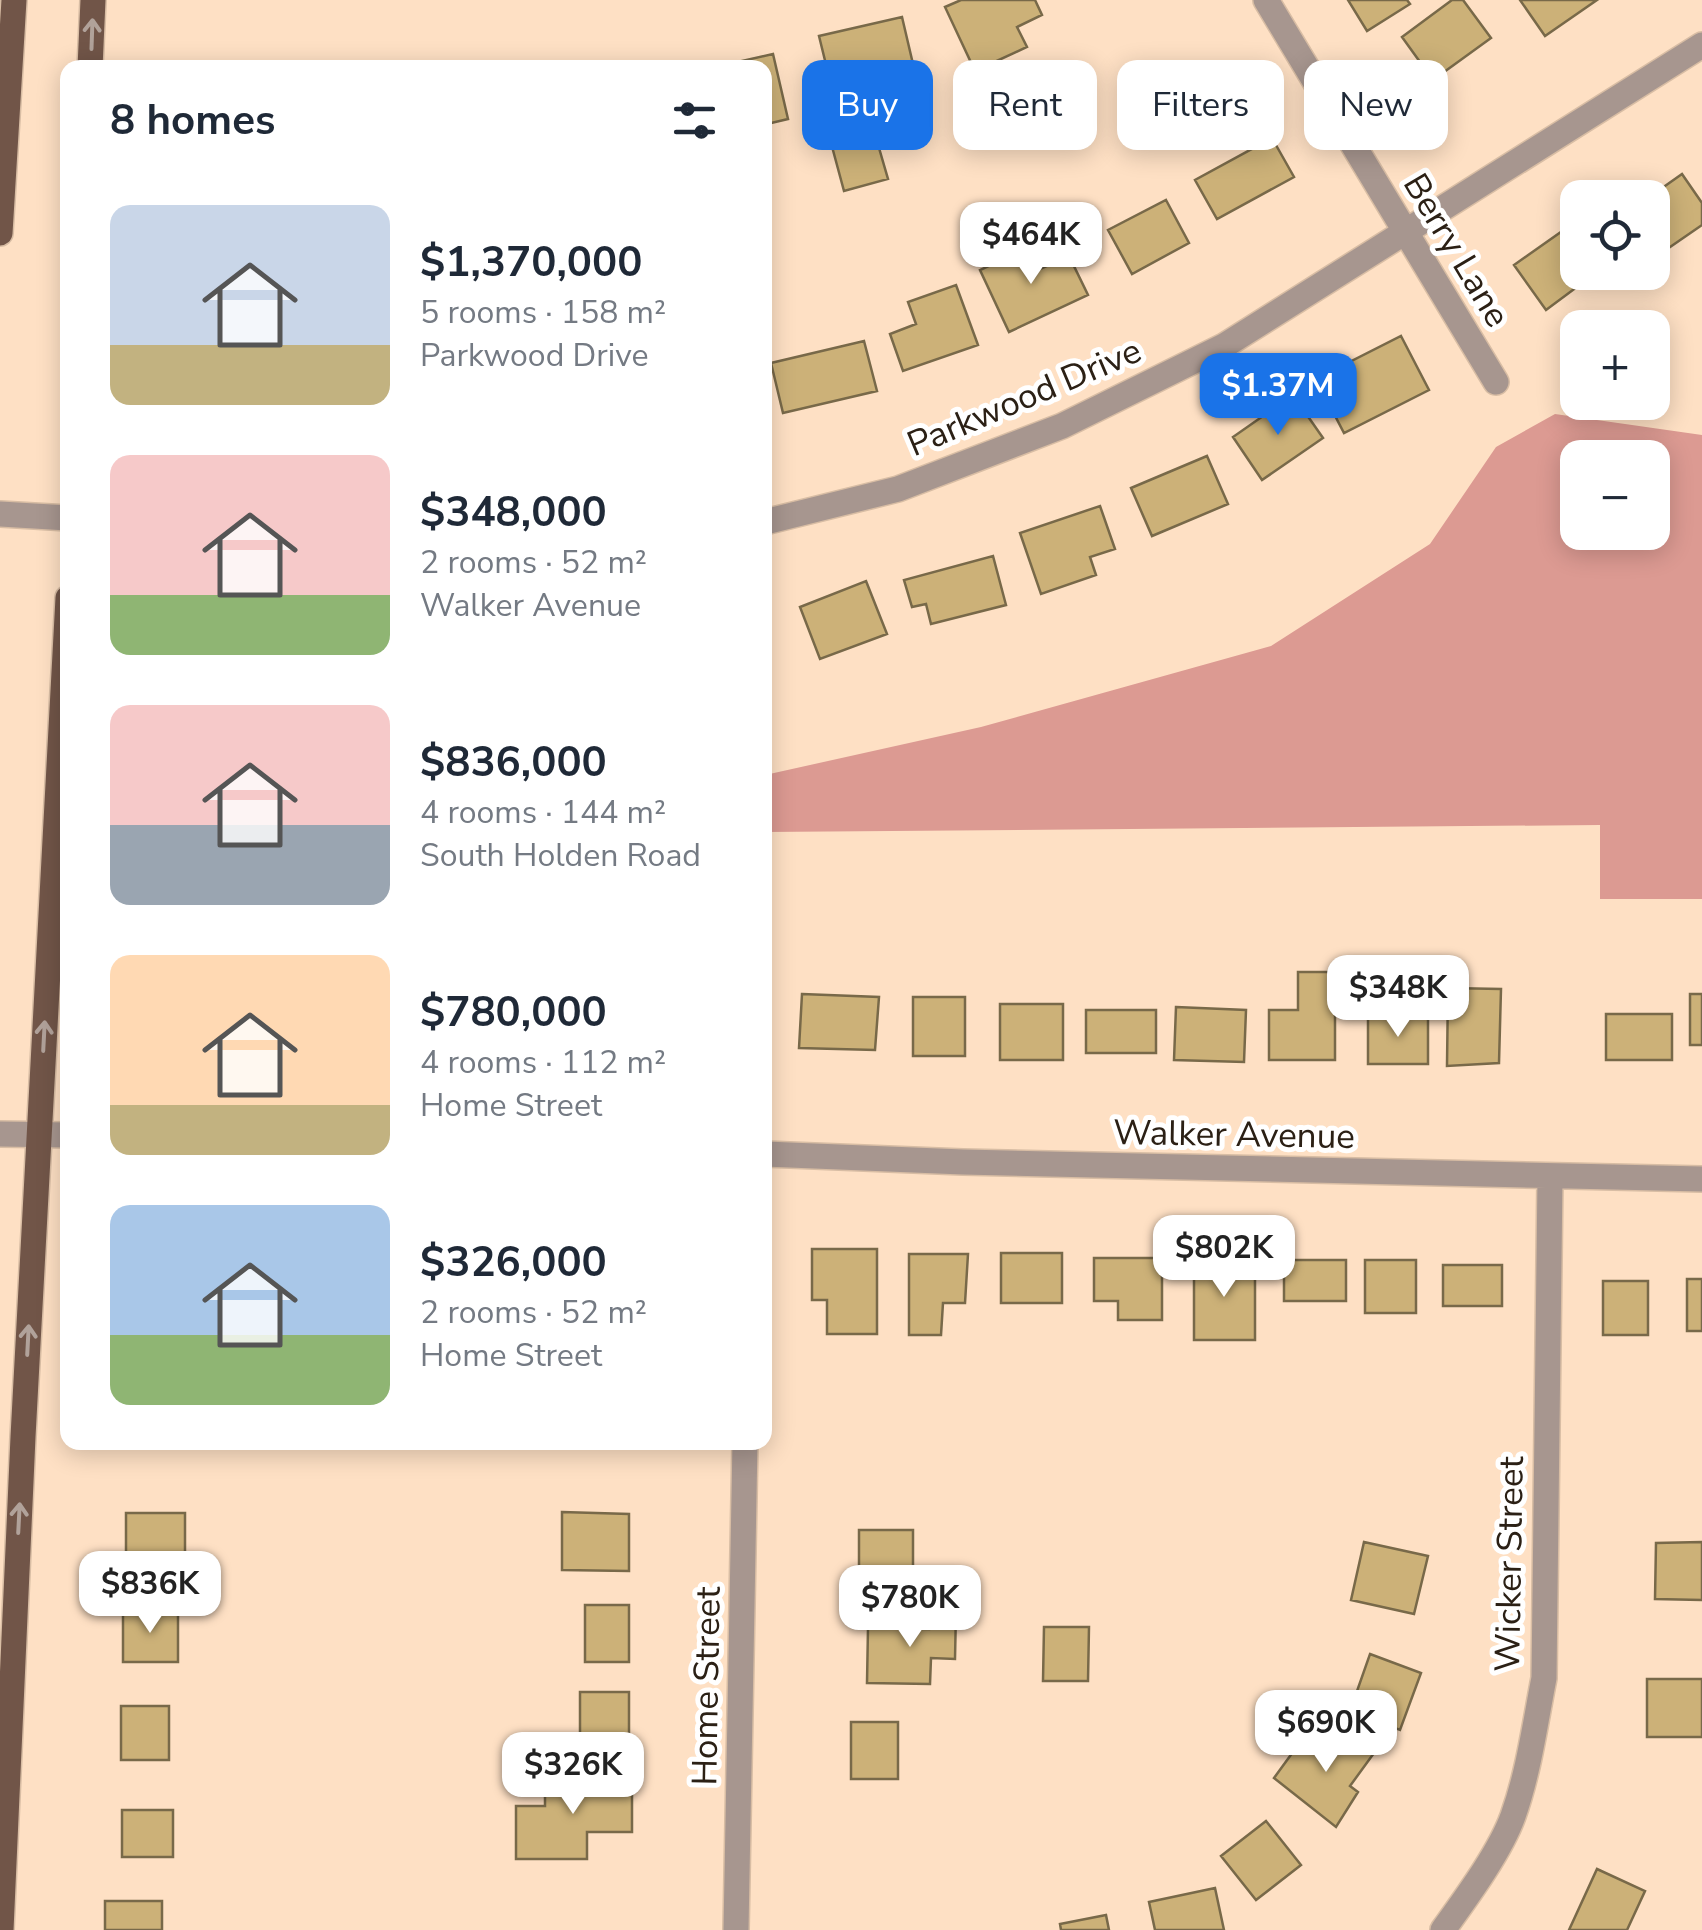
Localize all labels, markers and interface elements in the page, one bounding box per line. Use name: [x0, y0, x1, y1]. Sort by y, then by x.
one-way arrow: [82, 18, 101, 50]
chip: Buy: [802, 60, 933, 150]
chip: Rent: [953, 60, 1097, 150]
chip: Filters: [1117, 60, 1284, 150]
chip: New: [1304, 60, 1448, 150]
text: 8 homes: [110, 92, 275, 149]
icon: filters: [667, 93, 722, 148]
street label: Berry Lane: [1392, 165, 1521, 336]
map controls: [1560, 180, 1670, 550]
button: locate: [1560, 180, 1670, 290]
pin: $464K: [961, 202, 1101, 287]
text: $464K: [982, 213, 1080, 256]
text: $1,370,000: [420, 234, 642, 291]
icon: home: [190, 245, 310, 365]
text: 5 rooms · 158 m²: [420, 291, 666, 334]
button: +: [1560, 310, 1670, 420]
street label: Parkwood Drive: [900, 327, 1148, 468]
text: Parkwood Drive: [420, 334, 648, 377]
pin: $1.37M: [1197, 353, 1359, 438]
text: $1.37M: [1222, 364, 1334, 407]
button: −: [1560, 440, 1670, 550]
text: $348,000: [420, 484, 607, 541]
icon: home: [190, 495, 310, 615]
text: 2 rooms · 52 m²: [420, 541, 647, 584]
text: Walker Avenue: [420, 584, 641, 627]
text: $836,000: [420, 734, 607, 791]
icon: home: [190, 745, 310, 865]
text: 4 rooms · 144 m²: [420, 791, 666, 834]
text: South Holden Road: [420, 834, 701, 877]
pin: $348K: [1328, 955, 1468, 1040]
text: $348K: [1349, 966, 1447, 1009]
text: $780,000: [420, 984, 607, 1041]
icon: home: [190, 995, 310, 1115]
one-way arrow: [35, 1021, 54, 1053]
text: 4 rooms · 112 m²: [420, 1041, 666, 1084]
text: Home Street: [420, 1084, 602, 1127]
street label: Walker Avenue: [1113, 1109, 1355, 1160]
pin: $802K: [1154, 1215, 1294, 1300]
text: $802K: [1175, 1226, 1273, 1269]
text: $326,000: [420, 1234, 607, 1291]
icon: home: [190, 1245, 310, 1365]
text: 2 rooms · 52 m²: [420, 1291, 647, 1334]
one-way arrow: [19, 1324, 38, 1356]
text: Home Street: [420, 1334, 602, 1377]
street label: Wicker Street: [1484, 1455, 1535, 1672]
one-way arrow: [10, 1502, 29, 1534]
pin: $836K: [80, 1551, 220, 1636]
text: $836K: [101, 1562, 199, 1605]
pin: $780K: [840, 1565, 980, 1650]
text: $780K: [861, 1576, 959, 1619]
street label: Home Street: [681, 1585, 732, 1786]
pin: $690K: [1256, 1690, 1396, 1775]
text: $690K: [1277, 1701, 1375, 1744]
pin: $326K: [503, 1732, 643, 1817]
text: $326K: [524, 1743, 622, 1786]

